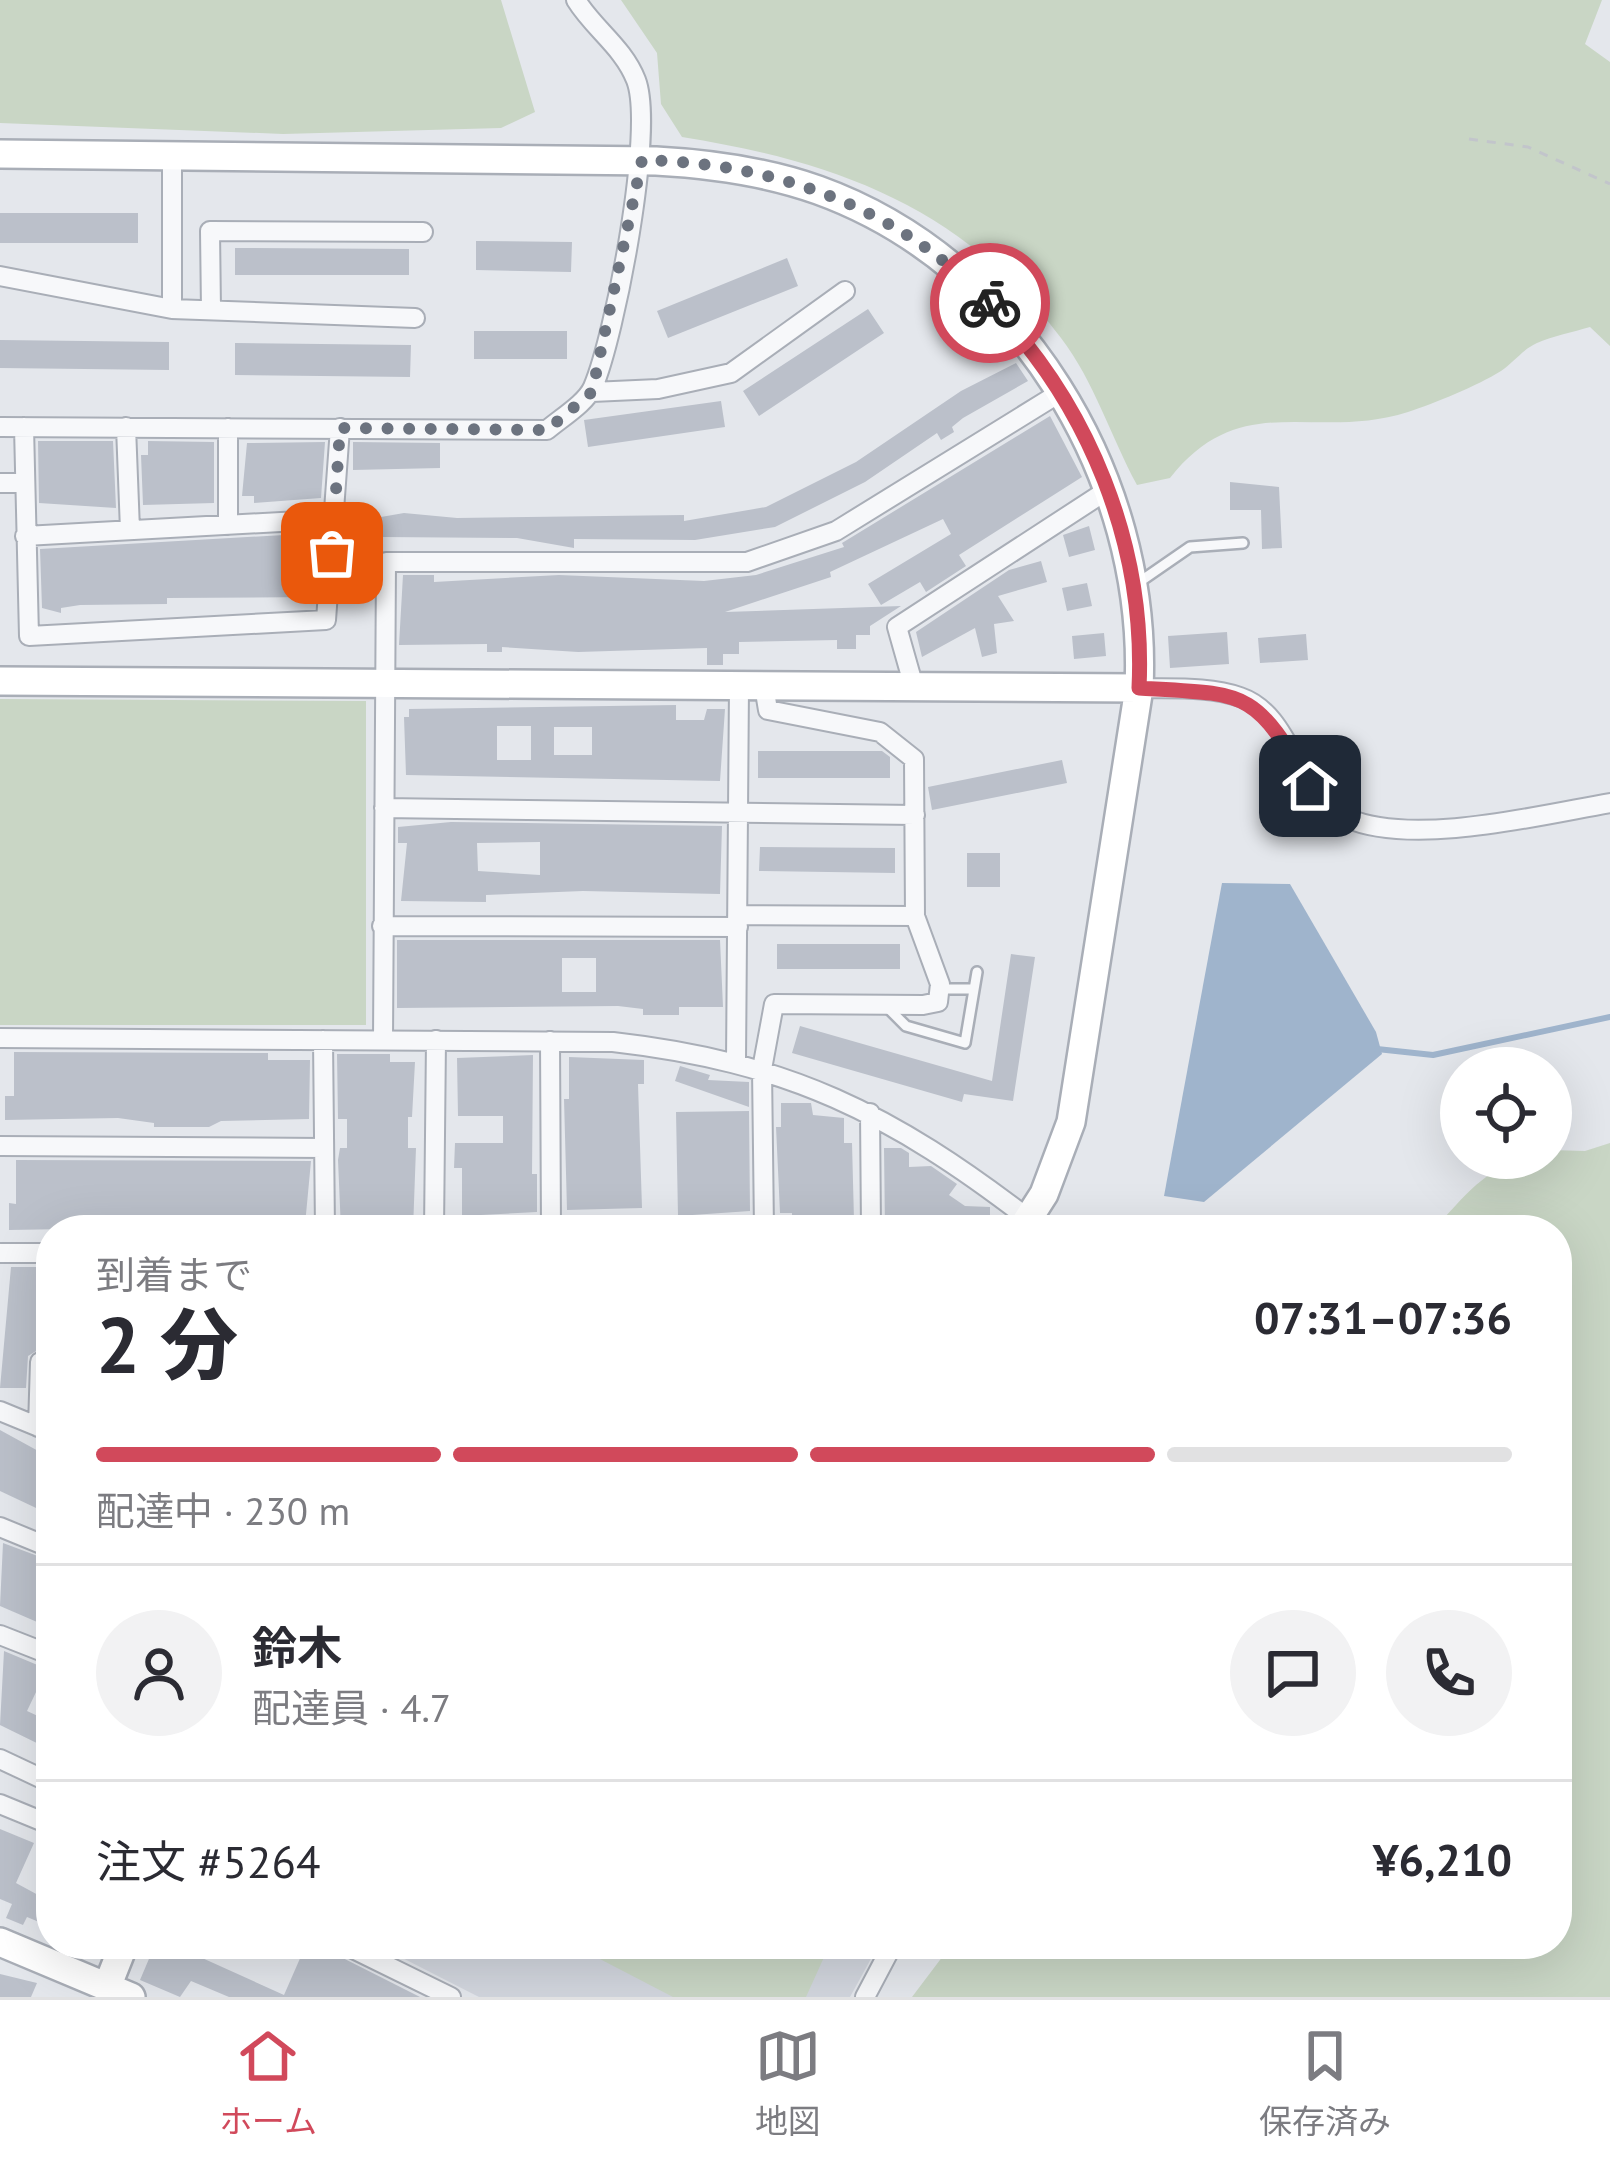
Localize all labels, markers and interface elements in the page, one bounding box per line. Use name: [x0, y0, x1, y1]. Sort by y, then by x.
courier: [930, 243, 1050, 363]
icon: bike: [957, 270, 1023, 336]
pin: [281, 502, 383, 604]
icon: bag: [299, 520, 365, 586]
pin: [1259, 735, 1361, 837]
icon: home: [1277, 753, 1343, 819]
map controls: [1440, 1047, 1572, 1179]
button: locate: [1440, 1047, 1572, 1179]
text: 到着まで: [96, 1249, 252, 1300]
text: 07:31–07:36: [1254, 1288, 1512, 1346]
text: 2 分: [96, 1294, 238, 1395]
text: 配達中 · 230 m: [96, 1485, 350, 1536]
button: person: [96, 1610, 222, 1736]
button: chat: [1230, 1610, 1356, 1736]
button: phone: [1386, 1610, 1512, 1736]
text: 鈴木: [252, 1618, 342, 1676]
text: 配達員 · 4.7: [252, 1682, 451, 1733]
text: ¥6,210: [1373, 1830, 1512, 1888]
text: 注文 #5264: [96, 1832, 321, 1890]
tab: ホーム: [219, 2023, 317, 2143]
tab: 地図: [755, 2023, 821, 2143]
tab: 保存済み: [1259, 2023, 1391, 2143]

